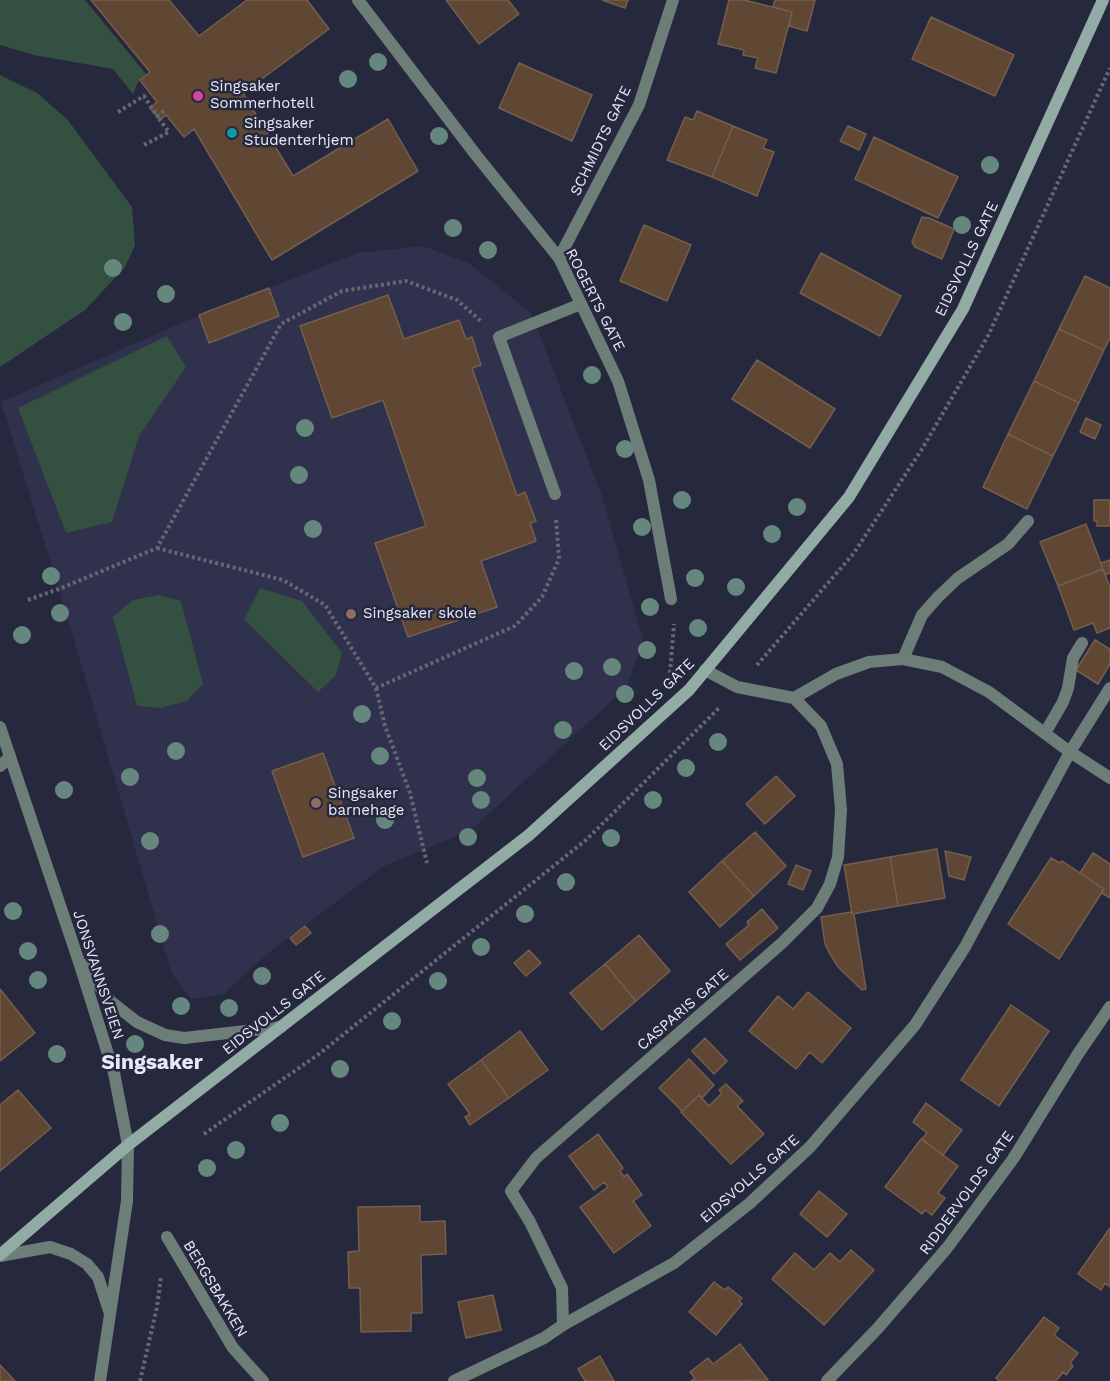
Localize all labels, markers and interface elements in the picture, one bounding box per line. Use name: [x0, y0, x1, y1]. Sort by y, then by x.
place label: Singsaker Sommerhotell: [210, 78, 314, 113]
street label: SCHMIDTS GATE: [567, 83, 635, 199]
marker: Singsaker Sommerhotell: [191, 89, 205, 103]
place label: Singsaker Studenterhjem: [244, 115, 354, 150]
marker: Singsaker Studenterhjem: [225, 126, 239, 140]
street label: EIDSVOLLS GATE: [931, 199, 1003, 319]
street label: ROGERTS GATE: [561, 246, 629, 354]
place label: Singsaker skole: [363, 605, 477, 623]
marker: Singsaker skole: [344, 607, 358, 621]
street label: EIDSVOLLS GATE: [596, 655, 698, 755]
place label: Singsaker barnehage: [328, 785, 404, 820]
marker: Singsaker barnehage: [309, 796, 323, 810]
street label: JONSVANNSVEIEN: [69, 908, 127, 1042]
street label: CASPARIS GATE: [634, 965, 732, 1055]
street label: EIDSVOLLS GATE: [219, 967, 329, 1059]
district label: Singsaker: [101, 1050, 203, 1076]
street label: RIDDERVOLDS GATE: [916, 1128, 1018, 1258]
street label: EIDSVOLLS GATE: [697, 1131, 803, 1227]
street label: BERGSBAKKEN: [179, 1237, 251, 1341]

